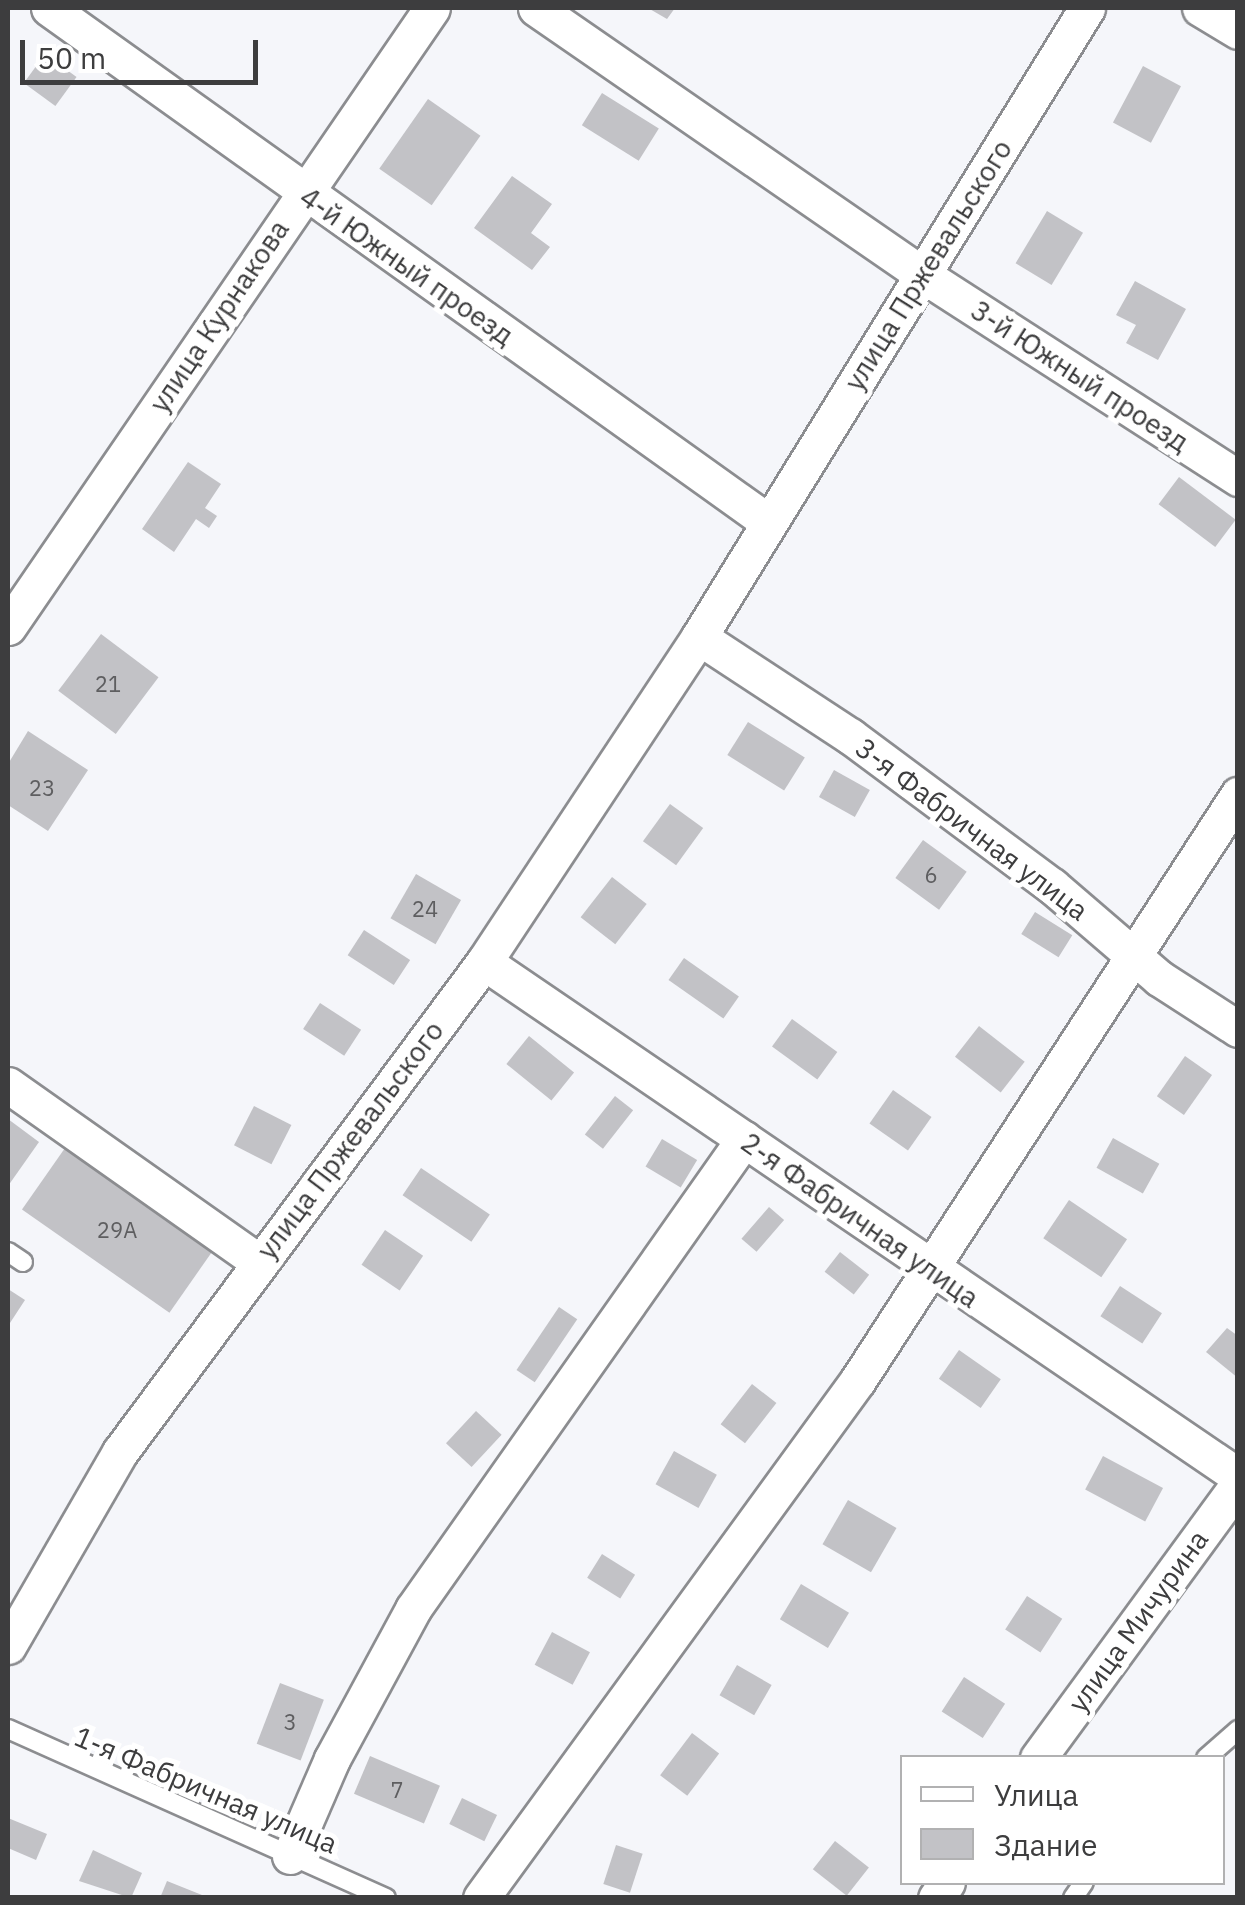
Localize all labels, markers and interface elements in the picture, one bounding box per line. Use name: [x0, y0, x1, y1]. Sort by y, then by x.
scale bar: [25, 20, 262, 82]
text: 50 m: [37, 38, 106, 77]
street label: улица Пржевальского: [837, 134, 1019, 396]
street label: 4-й Южный проезд: [294, 180, 520, 352]
street label: улица Курнакова: [142, 213, 296, 419]
street label: 3-й Южный проезд: [965, 293, 1195, 459]
house number: 21: [95, 671, 121, 697]
street label: 3-я Фабричная улица: [849, 731, 1095, 927]
house number: 23: [29, 775, 55, 801]
house number: 6: [924, 862, 938, 888]
house number: 24: [412, 896, 438, 922]
street label: улица Пржевальского: [250, 1014, 450, 1266]
street label: 2-я Фабричная улица: [735, 1125, 985, 1315]
house number: 29А: [97, 1217, 137, 1243]
street label: улица Мичурина: [1061, 1524, 1215, 1718]
house number: 3: [283, 1709, 297, 1735]
street label: 1-я Фабричная улица: [69, 1719, 343, 1861]
legend: [900, 1755, 1225, 1885]
text: Улица: [994, 1775, 1079, 1814]
house number: 7: [390, 1777, 404, 1803]
text: Здание: [994, 1825, 1097, 1864]

